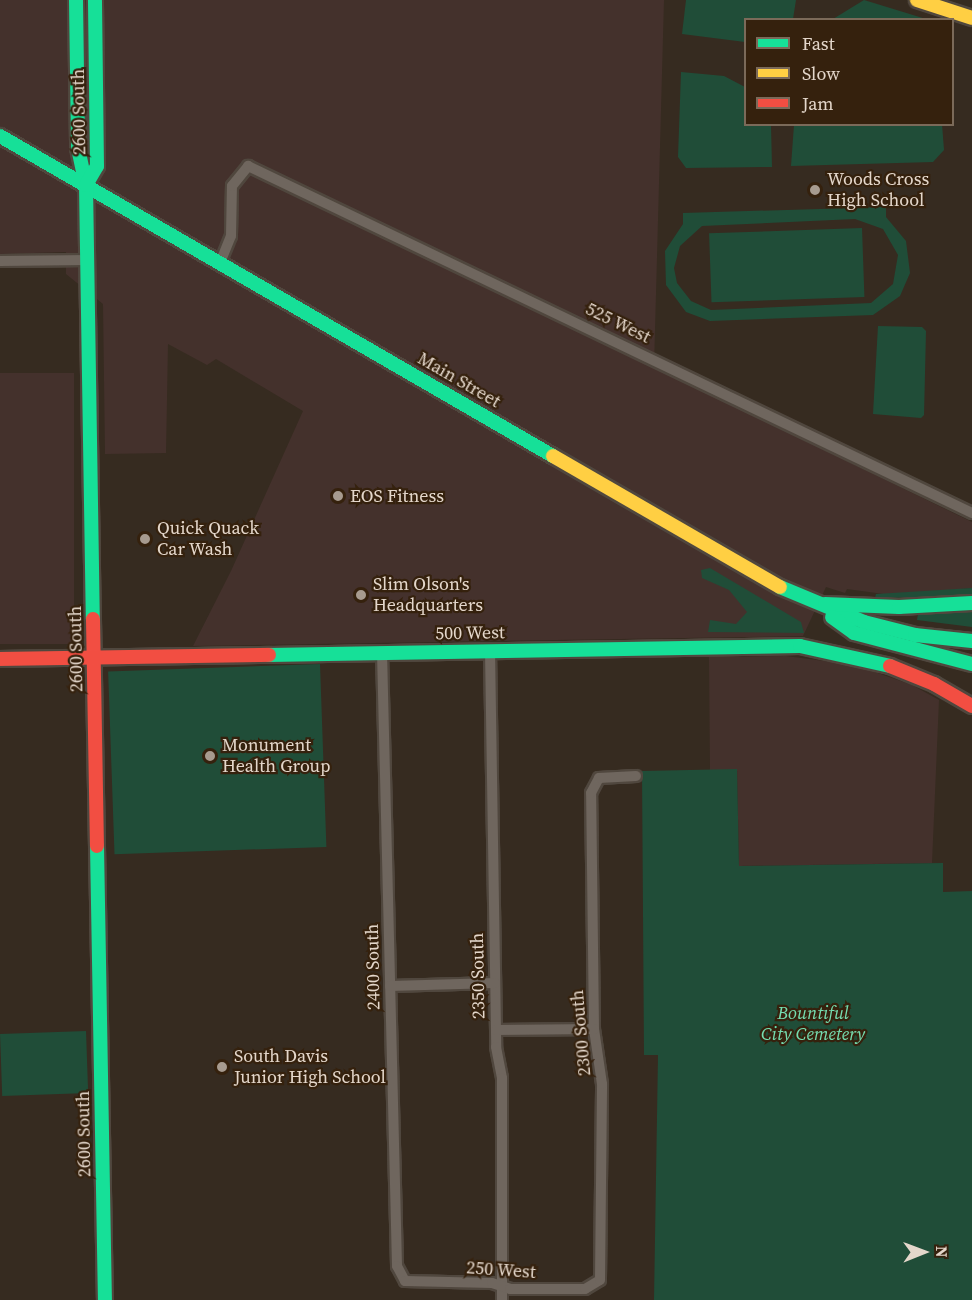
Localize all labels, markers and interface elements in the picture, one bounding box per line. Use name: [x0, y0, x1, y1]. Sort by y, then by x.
legend: [744, 18, 954, 126]
text: Fast: [802, 31, 835, 56]
text: Slow: [802, 61, 840, 86]
street label: 2600 South: [67, 69, 91, 155]
text: Jam: [802, 91, 834, 116]
place label: Woods Cross High School: [827, 169, 929, 212]
marker: Woods Cross High School: [808, 183, 822, 197]
street label: 525 West: [582, 298, 654, 348]
street label: Main Street: [414, 348, 504, 412]
place label: EOS Fitness: [350, 485, 444, 507]
marker: EOS Fitness: [331, 489, 345, 503]
place label: Quick Quack Car Wash: [157, 518, 259, 560]
marker: Quick Quack Car Wash: [138, 532, 152, 546]
place label: Slim Olson's Headquarters: [373, 574, 483, 616]
marker: Slim Olson's Headquarters: [354, 588, 368, 602]
street label: 2600 South: [64, 606, 88, 692]
street label: 500 West: [435, 622, 505, 644]
place label: Monument Health Group: [222, 735, 330, 777]
marker: Monument Health Group: [203, 749, 217, 763]
street label: 2400 South: [361, 924, 385, 1010]
street label: 2350 South: [466, 933, 490, 1019]
street label: 2300 South: [566, 989, 596, 1077]
park label: Bountiful City Cemetery: [761, 1003, 865, 1046]
place label: South Davis Junior High School: [234, 1046, 386, 1088]
marker: South Davis Junior High School: [215, 1060, 229, 1074]
street label: 2600 South: [72, 1091, 96, 1177]
north arrow: [894, 1222, 954, 1282]
text: N: [931, 1246, 953, 1258]
street label: 250 West: [465, 1257, 537, 1283]

